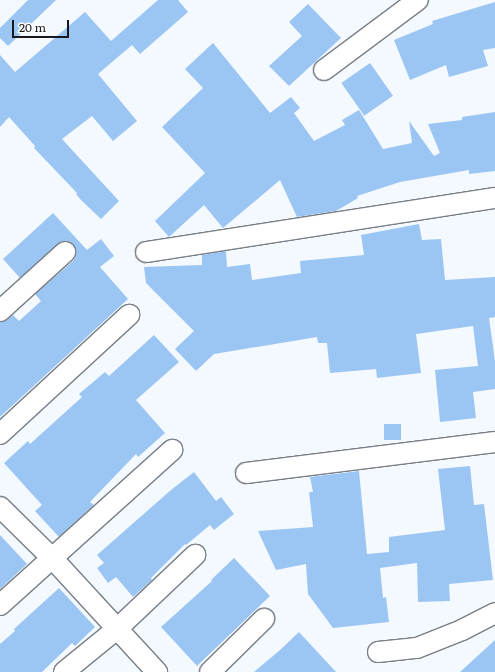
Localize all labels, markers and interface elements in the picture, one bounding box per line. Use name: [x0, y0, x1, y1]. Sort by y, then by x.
scale bar: [14, 12, 71, 38]
text: 20 m: [19, 18, 46, 36]

